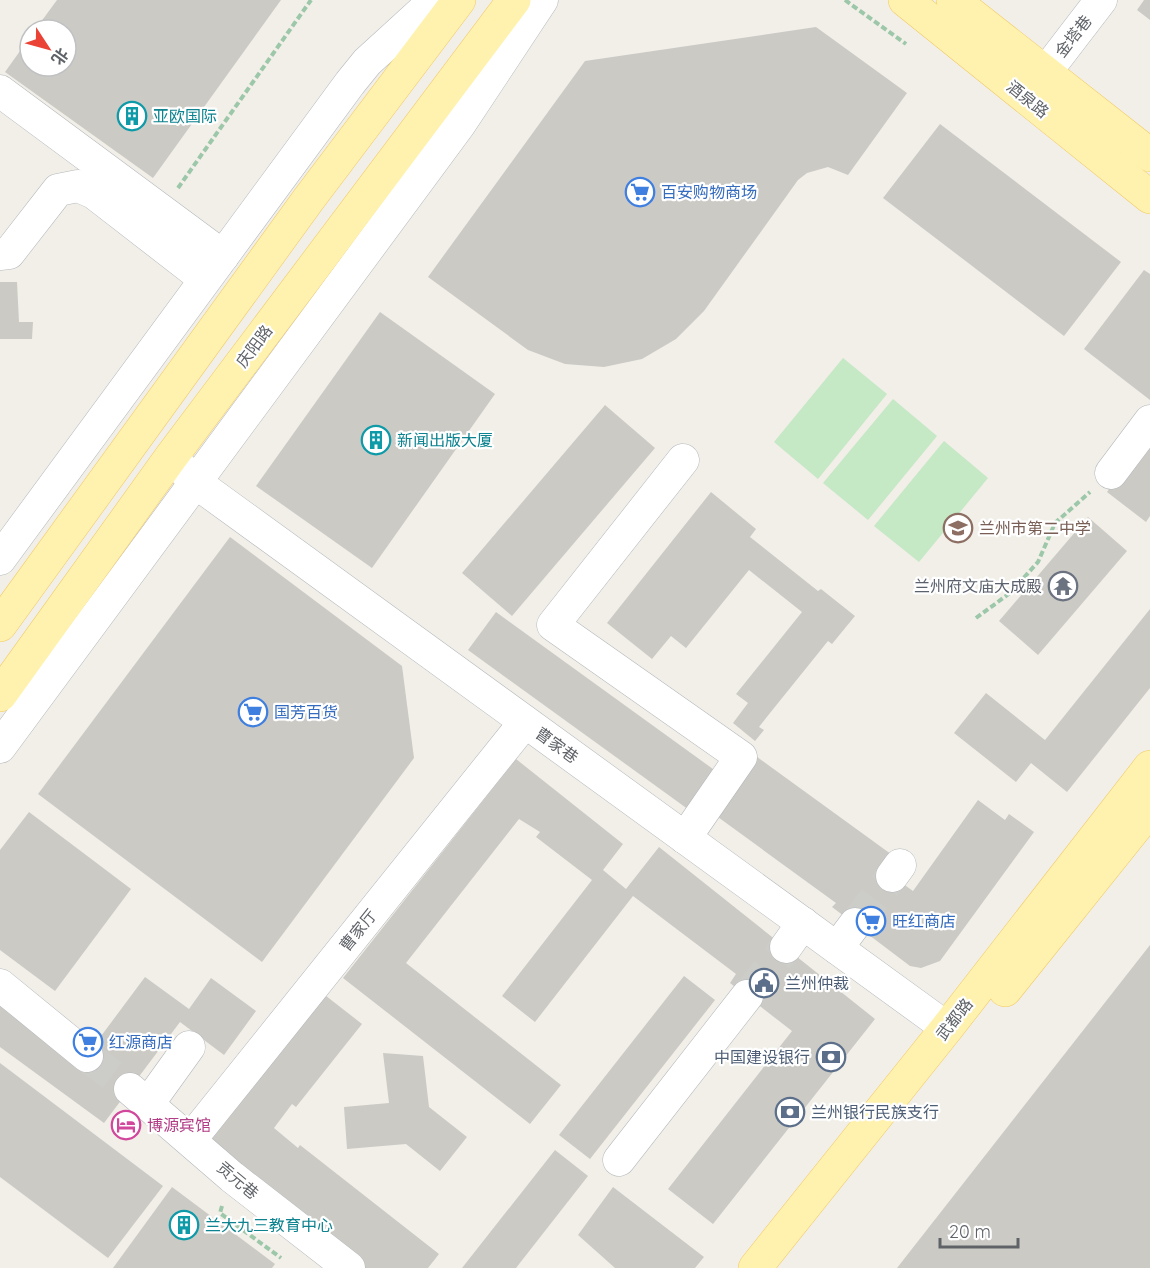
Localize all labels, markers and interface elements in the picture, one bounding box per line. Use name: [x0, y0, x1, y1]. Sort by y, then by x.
street label: 金塔巷: [1050, 11, 1096, 61]
north arrow: [18, 18, 78, 78]
text: 北: [47, 44, 73, 69]
street label: 酒泉路: [1003, 76, 1053, 122]
building icon: 亚欧国际: [116, 100, 148, 132]
place label: 亚欧国际: [153, 106, 217, 126]
supermarket icon: 百安购物商场: [624, 176, 656, 208]
place label: 百安购物商场: [661, 182, 757, 202]
street label: 庆阳路: [232, 321, 276, 371]
building icon: 新闻出版大厦: [360, 424, 392, 456]
place label: 新闻出版大厦: [397, 430, 493, 450]
school or university icon: 兰州市第二中学: [942, 512, 974, 544]
place label: 兰州市第二中学: [979, 518, 1091, 538]
temple icon: 兰州府文庙大成殿: [1047, 570, 1079, 602]
place label: 兰州府文庙大成殿: [914, 576, 1042, 596]
supermarket icon: 国芳百货: [237, 696, 269, 728]
place label: 国芳百货: [274, 702, 338, 722]
street label: 曹家巷: [532, 723, 582, 767]
street label: 曹家厅: [335, 905, 381, 955]
supermarket icon: 旺红商店: [855, 905, 887, 937]
place label: 旺红商店: [892, 911, 956, 931]
public building icon: 兰州仲裁: [748, 967, 780, 999]
place label: 兰州仲裁: [785, 973, 849, 993]
street label: 武都路: [931, 994, 977, 1044]
supermarket icon: 红源商店: [72, 1026, 104, 1058]
place label: 红源商店: [109, 1032, 173, 1052]
bank icon: 中国建设银行: [815, 1041, 847, 1073]
place label: 中国建设银行: [714, 1047, 810, 1067]
bank icon: 兰州银行民族支行: [774, 1096, 806, 1128]
place label: 兰州银行民族支行: [811, 1102, 939, 1122]
hotel icon: 博源宾馆: [110, 1109, 142, 1141]
place label: 博源宾馆: [147, 1115, 211, 1135]
street label: 贡元巷: [213, 1157, 263, 1203]
building icon: 兰大九三教育中心: [168, 1209, 200, 1241]
scale bar: [940, 1211, 1018, 1249]
place label: 兰大九三教育中心: [205, 1215, 333, 1235]
text: 20 m: [949, 1220, 991, 1243]

